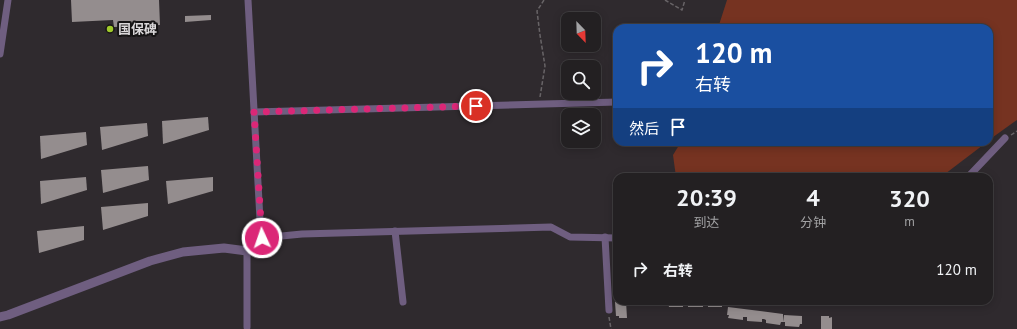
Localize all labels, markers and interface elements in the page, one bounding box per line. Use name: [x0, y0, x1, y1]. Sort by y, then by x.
north arrow: [561, 12, 601, 52]
map controls: [561, 12, 601, 148]
place label: 国保碑: [118, 21, 157, 38]
marker: 国保碑: [105, 24, 115, 34]
text: 120 m: [695, 34, 772, 71]
icon: right: [629, 40, 681, 92]
button: search: [561, 60, 601, 100]
text: 右转: [695, 73, 731, 96]
pin: [459, 89, 493, 123]
icon: arrive: [465, 95, 487, 117]
button: layers: [561, 108, 601, 148]
icon: arrive: [667, 116, 689, 138]
text: 然后: [629, 119, 659, 138]
text: 20:39: [676, 182, 737, 213]
text: 4: [806, 182, 820, 213]
text: 320: [889, 183, 930, 214]
text: m: [904, 213, 915, 230]
text: 到达: [694, 214, 720, 231]
text: 分钟: [800, 214, 826, 231]
position arrow: [241, 217, 283, 259]
icon: right: [629, 258, 651, 280]
text: 120 m: [936, 260, 977, 279]
text: 右转: [663, 261, 693, 280]

